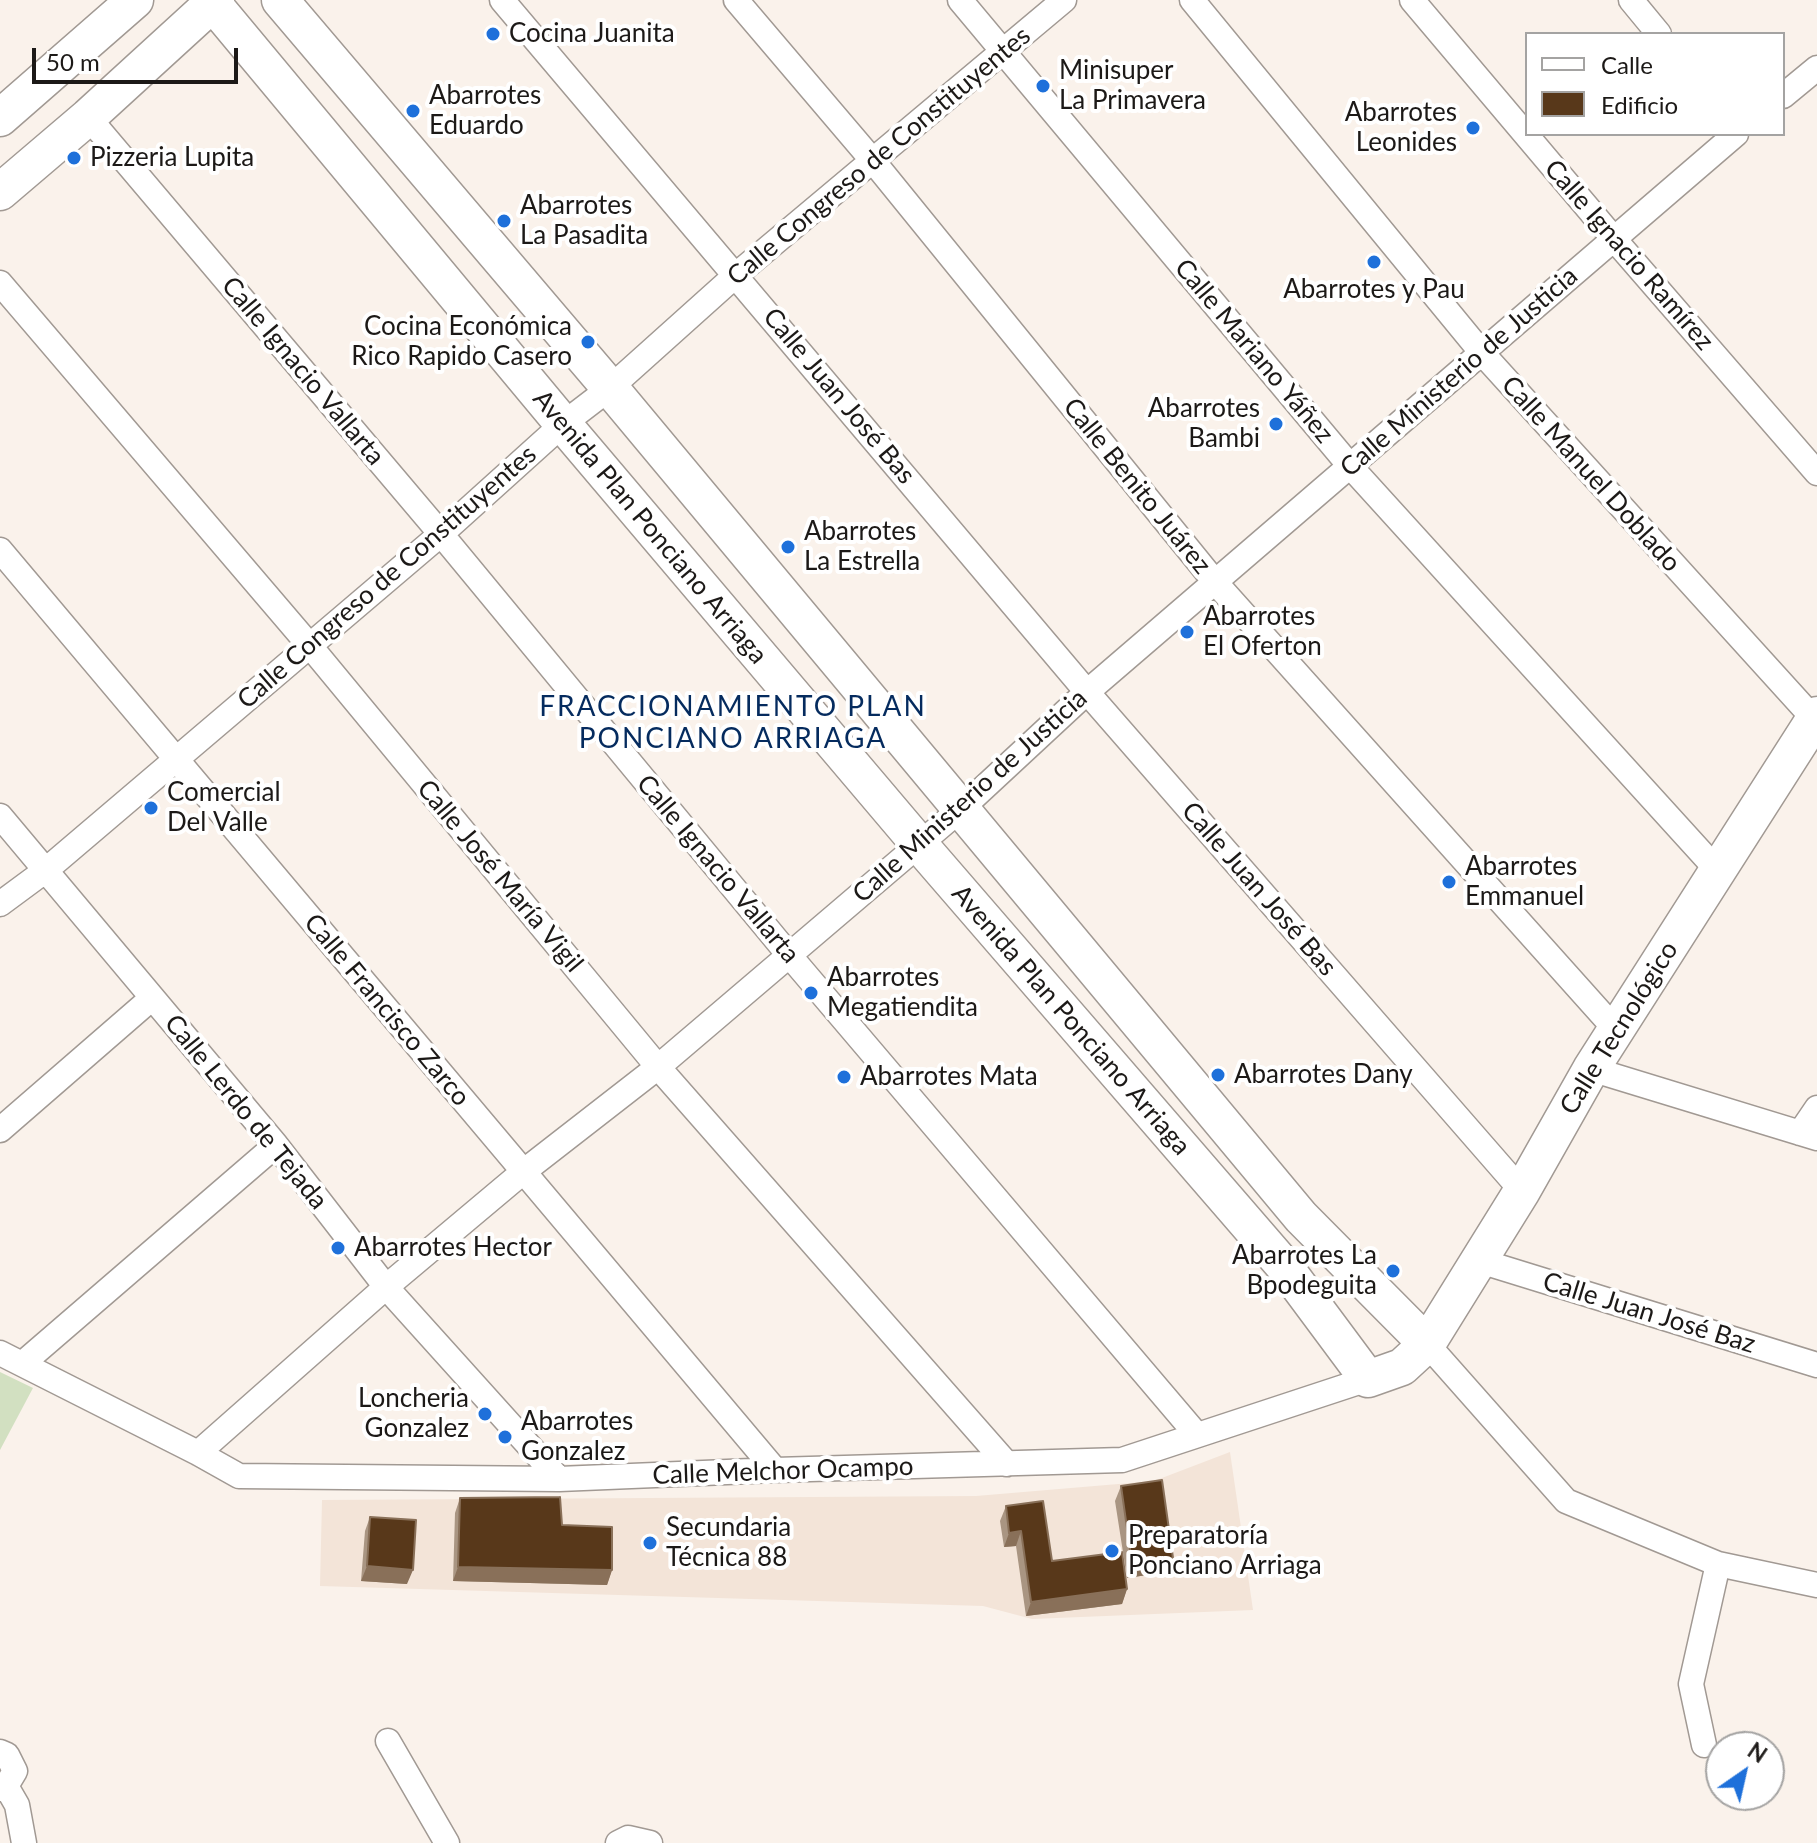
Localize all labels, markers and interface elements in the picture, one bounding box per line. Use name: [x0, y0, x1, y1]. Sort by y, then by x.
place label: Cocina Juanita: [509, 18, 675, 50]
street label: Calle Congreso de Constituyentes: [721, 20, 1037, 292]
marker: Cocina Juanita: [484, 25, 502, 43]
scale bar: [36, 32, 242, 82]
legend: [1525, 32, 1785, 136]
text: 50 m: [46, 47, 100, 76]
text: Calle: [1601, 50, 1653, 79]
place label: Minisuper La Primavera: [1059, 55, 1206, 116]
marker: Minisuper La Primavera: [1034, 77, 1052, 95]
place label: Abarrotes Eduardo: [429, 80, 541, 142]
text: Edificio: [1601, 90, 1678, 119]
place label: Abarrotes Leonides: [1345, 97, 1457, 158]
marker: Abarrotes Eduardo: [404, 102, 422, 120]
marker: Abarrotes Leonides: [1464, 119, 1482, 137]
place label: Pizzeria Lupita: [90, 142, 254, 174]
marker: Pizzeria Lupita: [65, 149, 83, 167]
street label: Calle Ignacio Ramírez: [1538, 154, 1720, 356]
place label: Abarrotes La Pasadita: [520, 190, 648, 252]
marker: Abarrotes La Pasadita: [495, 212, 513, 230]
street label: Calle Mariano Yáñez: [1168, 253, 1340, 449]
marker: Abarrotes y Pau: [1365, 253, 1383, 271]
street label: Calle Ministerio de Justicia: [1334, 260, 1584, 484]
street label: Calle Ignacio Vallarta: [215, 270, 391, 472]
place label: Abarrotes y Pau: [1283, 274, 1465, 306]
street label: Calle Juan José Bas: [756, 302, 922, 490]
place label: Cocina Económica Rico Rapido Casero: [351, 311, 572, 372]
marker: Cocina Económica Rico Rapido Casero: [579, 333, 597, 351]
street label: Calle Manuel Doblado: [1495, 370, 1687, 578]
street label: Avenida Plan Ponciano Arriaga: [526, 384, 774, 670]
street label: Calle Benito Juárez: [1057, 392, 1217, 580]
place label: Abarrotes Bambi: [1148, 393, 1260, 454]
marker: Abarrotes Bambi: [1267, 415, 1285, 433]
street label: Calle Congreso de Constituyentes: [231, 439, 543, 715]
place label: Abarrotes La Estrella: [804, 516, 920, 578]
marker: Abarrotes La Estrella: [779, 538, 797, 556]
place label: Abarrotes El Oferton: [1203, 601, 1322, 662]
marker: Abarrotes El Oferton: [1178, 623, 1196, 641]
street label: Calle Ministerio de Justicia: [847, 683, 1093, 909]
district label: FRACCIONAMIENTO PLAN PONCIANO ARRIAGA: [539, 690, 927, 756]
street label: Calle Ignacio Vallarta: [630, 768, 806, 970]
street label: Calle José María Vigil: [410, 773, 590, 979]
place label: Comercial Del Valle: [167, 777, 281, 838]
street label: Calle Juan José Bas: [1175, 796, 1343, 982]
marker: Comercial Del Valle: [142, 799, 160, 817]
place label: Abarrotes Emmanuel: [1465, 851, 1584, 912]
marker: Abarrotes Emmanuel: [1440, 873, 1458, 891]
street label: Avenida Plan Ponciano Arriaga: [945, 879, 1197, 1161]
street label: Calle Francisco Zarco: [298, 908, 476, 1112]
street label: Calle Tecnológico: [1553, 936, 1685, 1120]
place label: Abarrotes Megatiendita: [827, 962, 978, 1024]
marker: Abarrotes Megatiendita: [802, 984, 820, 1002]
street label: Calle Lerdo de Tejada: [158, 1008, 334, 1216]
place label: Abarrotes Dany: [1234, 1059, 1413, 1091]
place label: Abarrotes Mata: [860, 1061, 1038, 1093]
marker: Abarrotes Dany: [1209, 1066, 1227, 1084]
marker: Abarrotes Mata: [835, 1068, 853, 1086]
place label: Abarrotes Hector: [354, 1232, 552, 1264]
marker: Abarrotes Hector: [329, 1239, 347, 1257]
place label: Abarrotes La Bpodeguita: [1232, 1240, 1377, 1302]
marker: Abarrotes La Bpodeguita: [1384, 1262, 1402, 1280]
street label: Calle Juan José Baz: [1539, 1266, 1759, 1360]
place label: Loncheria Gonzalez: [358, 1383, 469, 1444]
marker: Loncheria Gonzalez: [476, 1405, 494, 1423]
place label: Abarrotes Gonzalez: [521, 1406, 633, 1468]
marker: Abarrotes Gonzalez: [496, 1428, 514, 1446]
street label: Calle Melchor Ocampo: [652, 1451, 914, 1491]
place label: Secundaria Técnica 88: [666, 1512, 791, 1574]
place label: Preparatoría Ponciano Arriaga: [1128, 1520, 1322, 1582]
marker: Secundaria Técnica 88: [641, 1534, 659, 1552]
marker: Preparatoría Ponciano Arriaga: [1103, 1542, 1121, 1560]
north arrow: [1705, 1731, 1785, 1811]
text: N: [1743, 1736, 1772, 1768]

